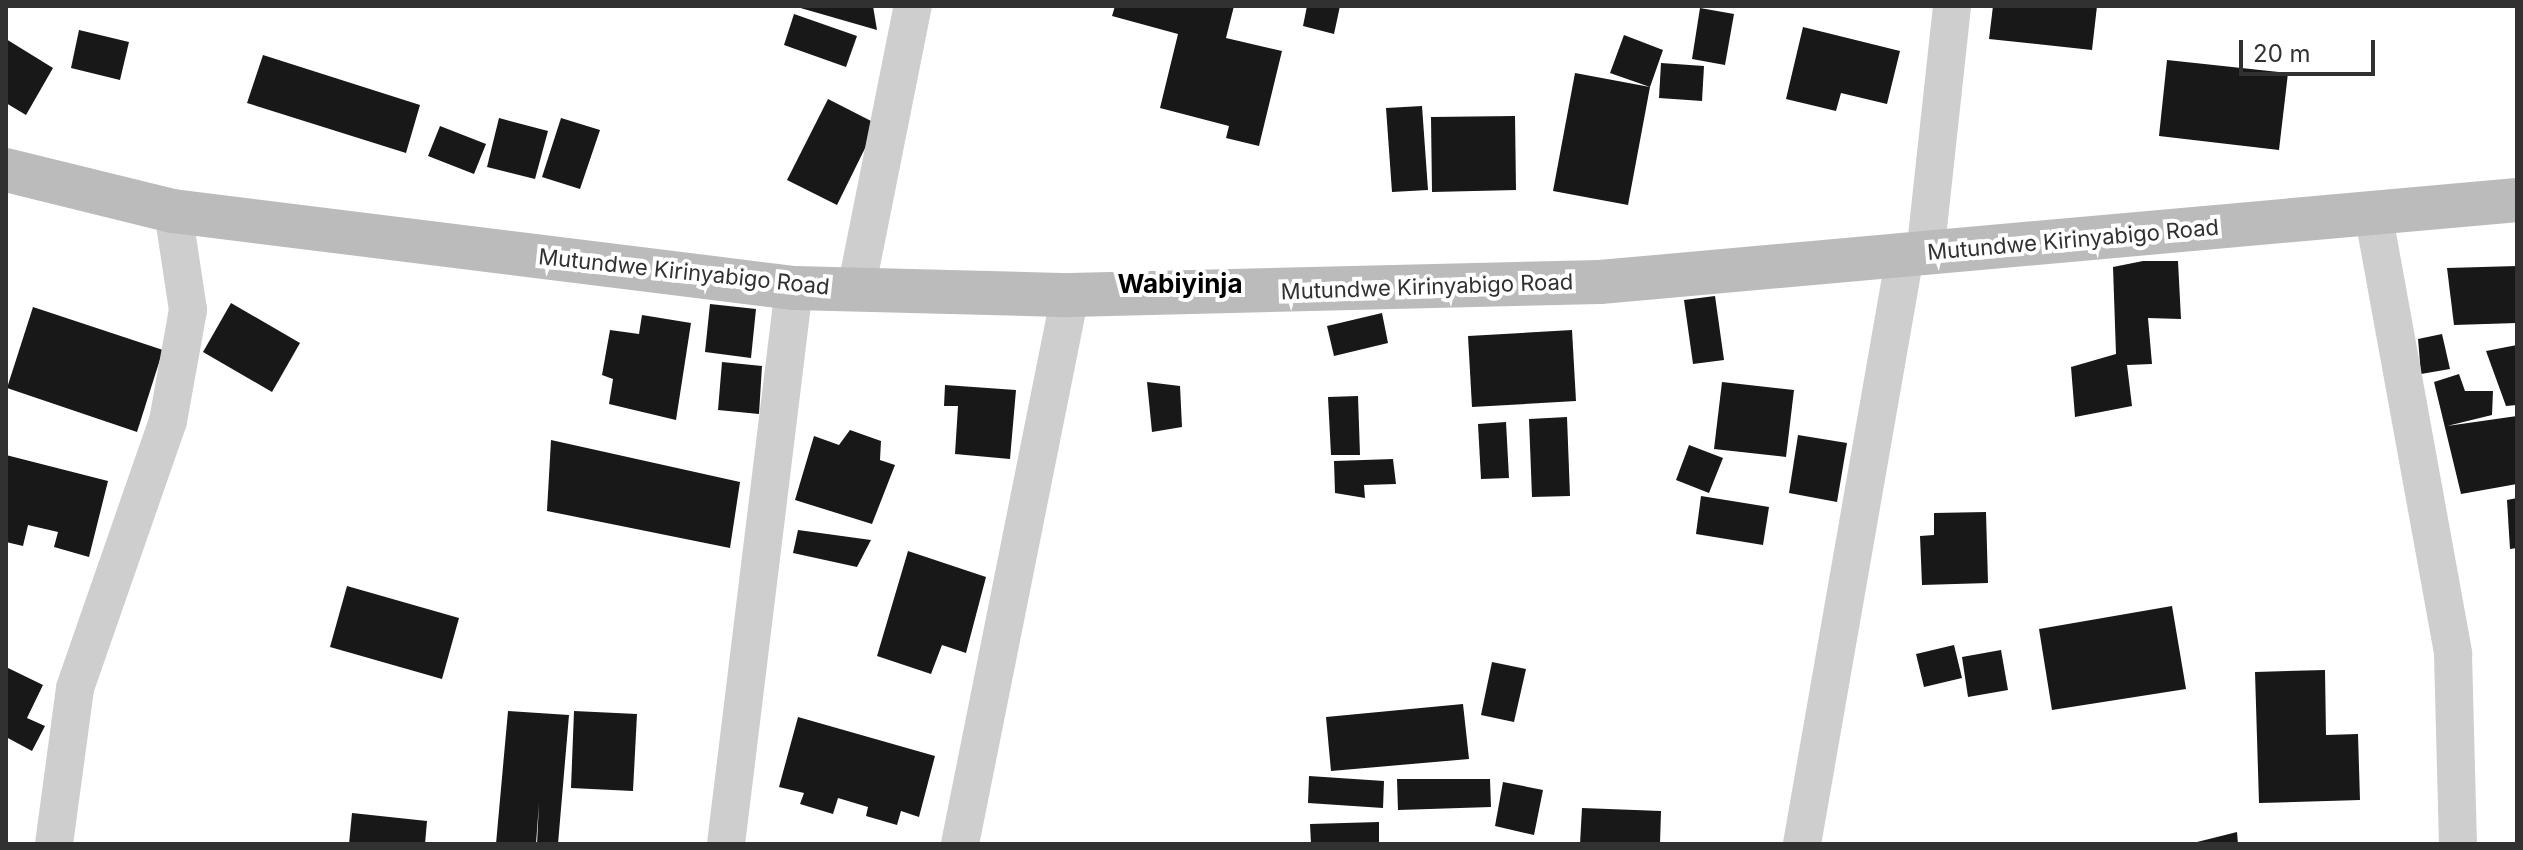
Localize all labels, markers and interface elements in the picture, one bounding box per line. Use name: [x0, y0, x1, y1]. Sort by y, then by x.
scale bar: [2243, 24, 2379, 74]
text: 20 m: [2253, 39, 2311, 68]
street label: Mutundwe Kirinyabigo Road: [1926, 214, 2220, 266]
street label: Mutundwe Kirinyabigo Road: [537, 244, 831, 300]
district label: Wabiyinja: [1117, 268, 1243, 300]
street label: Mutundwe Kirinyabigo Road: [1280, 269, 1574, 305]

